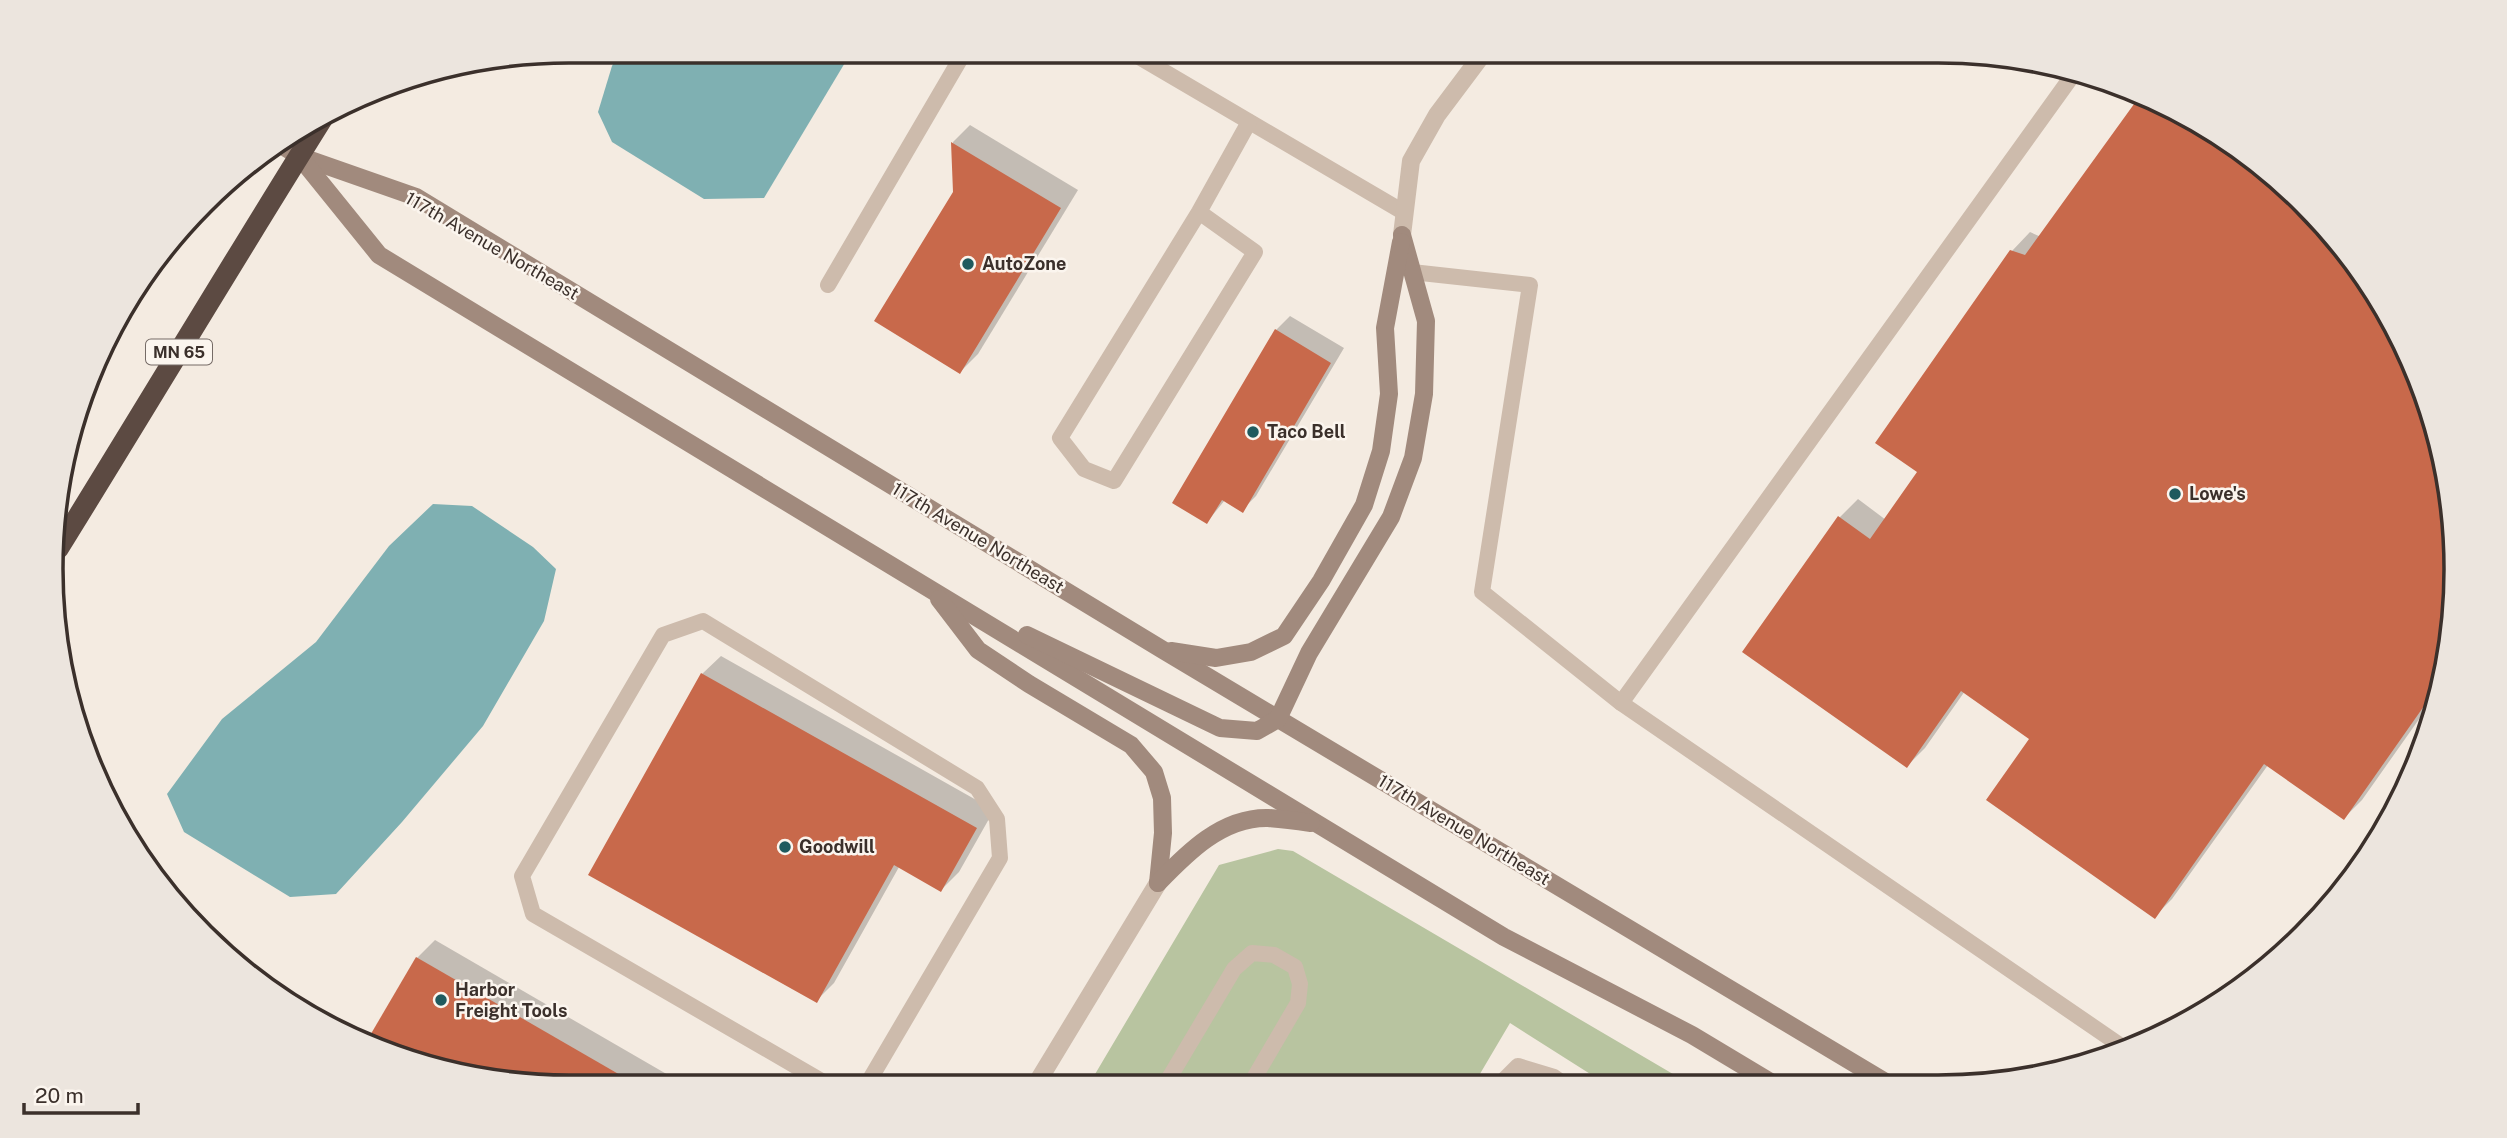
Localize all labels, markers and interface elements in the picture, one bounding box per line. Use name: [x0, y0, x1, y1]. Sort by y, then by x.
street label: 117th Avenue Northeast: [402, 187, 583, 304]
place label: AutoZone: [982, 253, 1066, 274]
marker: AutoZone: [960, 256, 976, 272]
road number: MN 65: [146, 340, 212, 364]
place label: Taco Bell: [1267, 421, 1346, 442]
marker: Taco Bell: [1245, 424, 1261, 440]
street label: 117th Avenue Northeast: [888, 478, 1068, 597]
place label: Lowe's: [2189, 483, 2246, 504]
marker: Lowe's: [2167, 486, 2183, 502]
street label: 117th Avenue Northeast: [1374, 770, 1554, 889]
place label: Goodwill: [799, 836, 875, 857]
marker: Goodwill: [777, 839, 793, 855]
place label: Harbor Freight Tools: [455, 979, 567, 1021]
marker: Harbor Freight Tools: [433, 992, 449, 1008]
scale bar: [24, 1072, 138, 1116]
text: 20 m: [35, 1083, 84, 1108]

